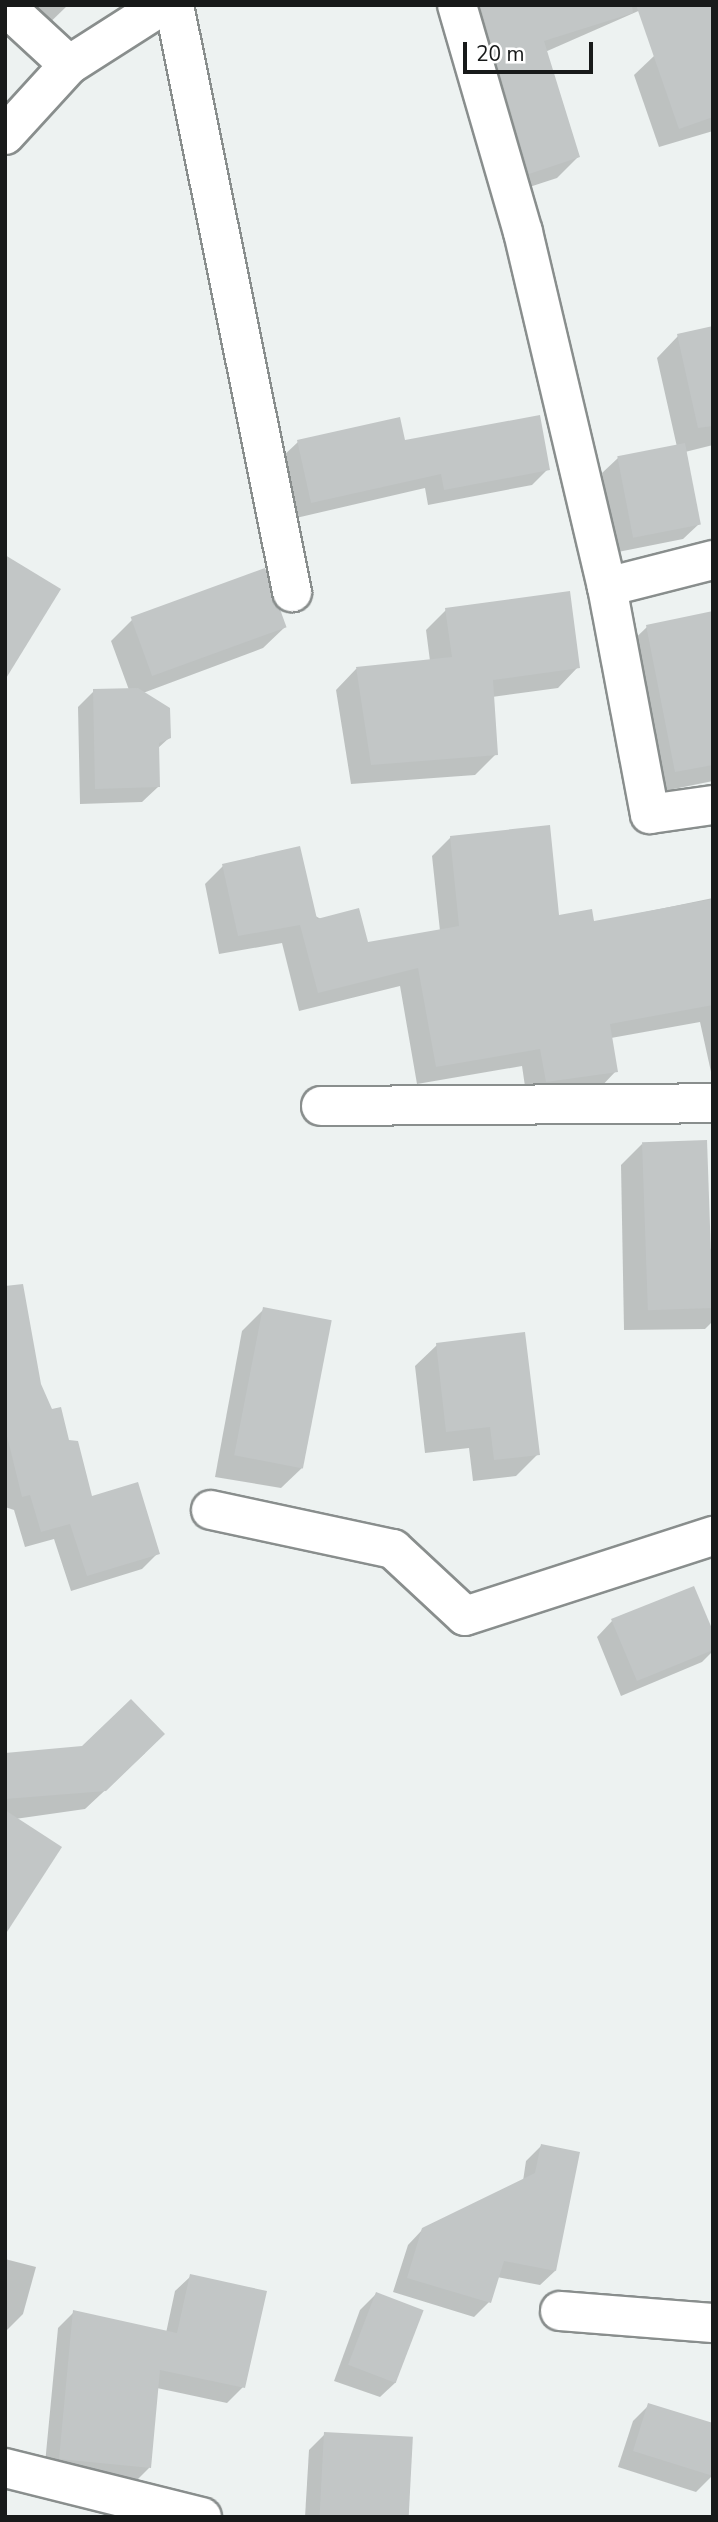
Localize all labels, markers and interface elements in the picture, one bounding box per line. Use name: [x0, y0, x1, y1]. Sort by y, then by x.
scale bar: [466, 28, 596, 72]
text: 20 m: [476, 40, 525, 68]

